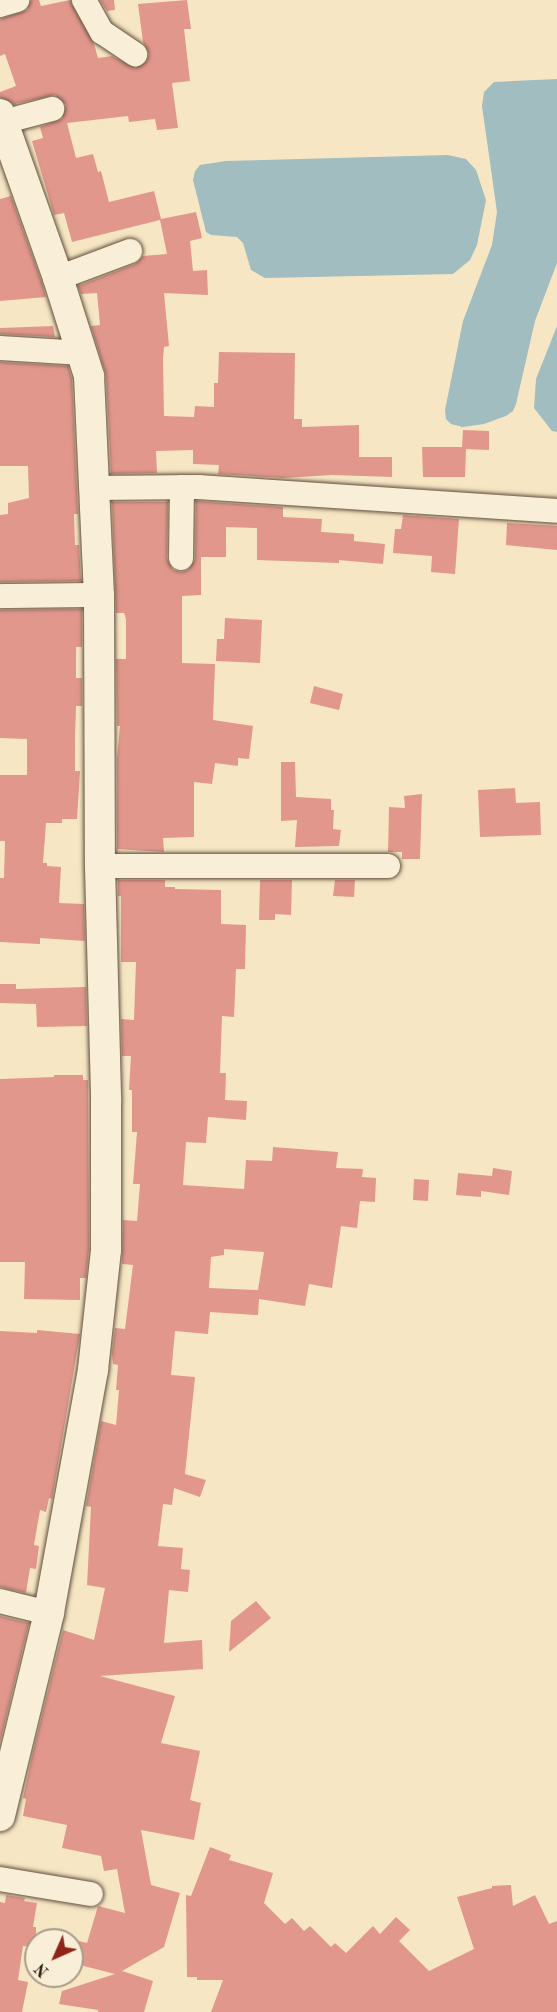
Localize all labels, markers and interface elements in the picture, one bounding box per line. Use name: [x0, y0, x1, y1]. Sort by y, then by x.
north arrow: [24, 1928, 84, 1988]
text: N: [33, 1959, 53, 1979]

